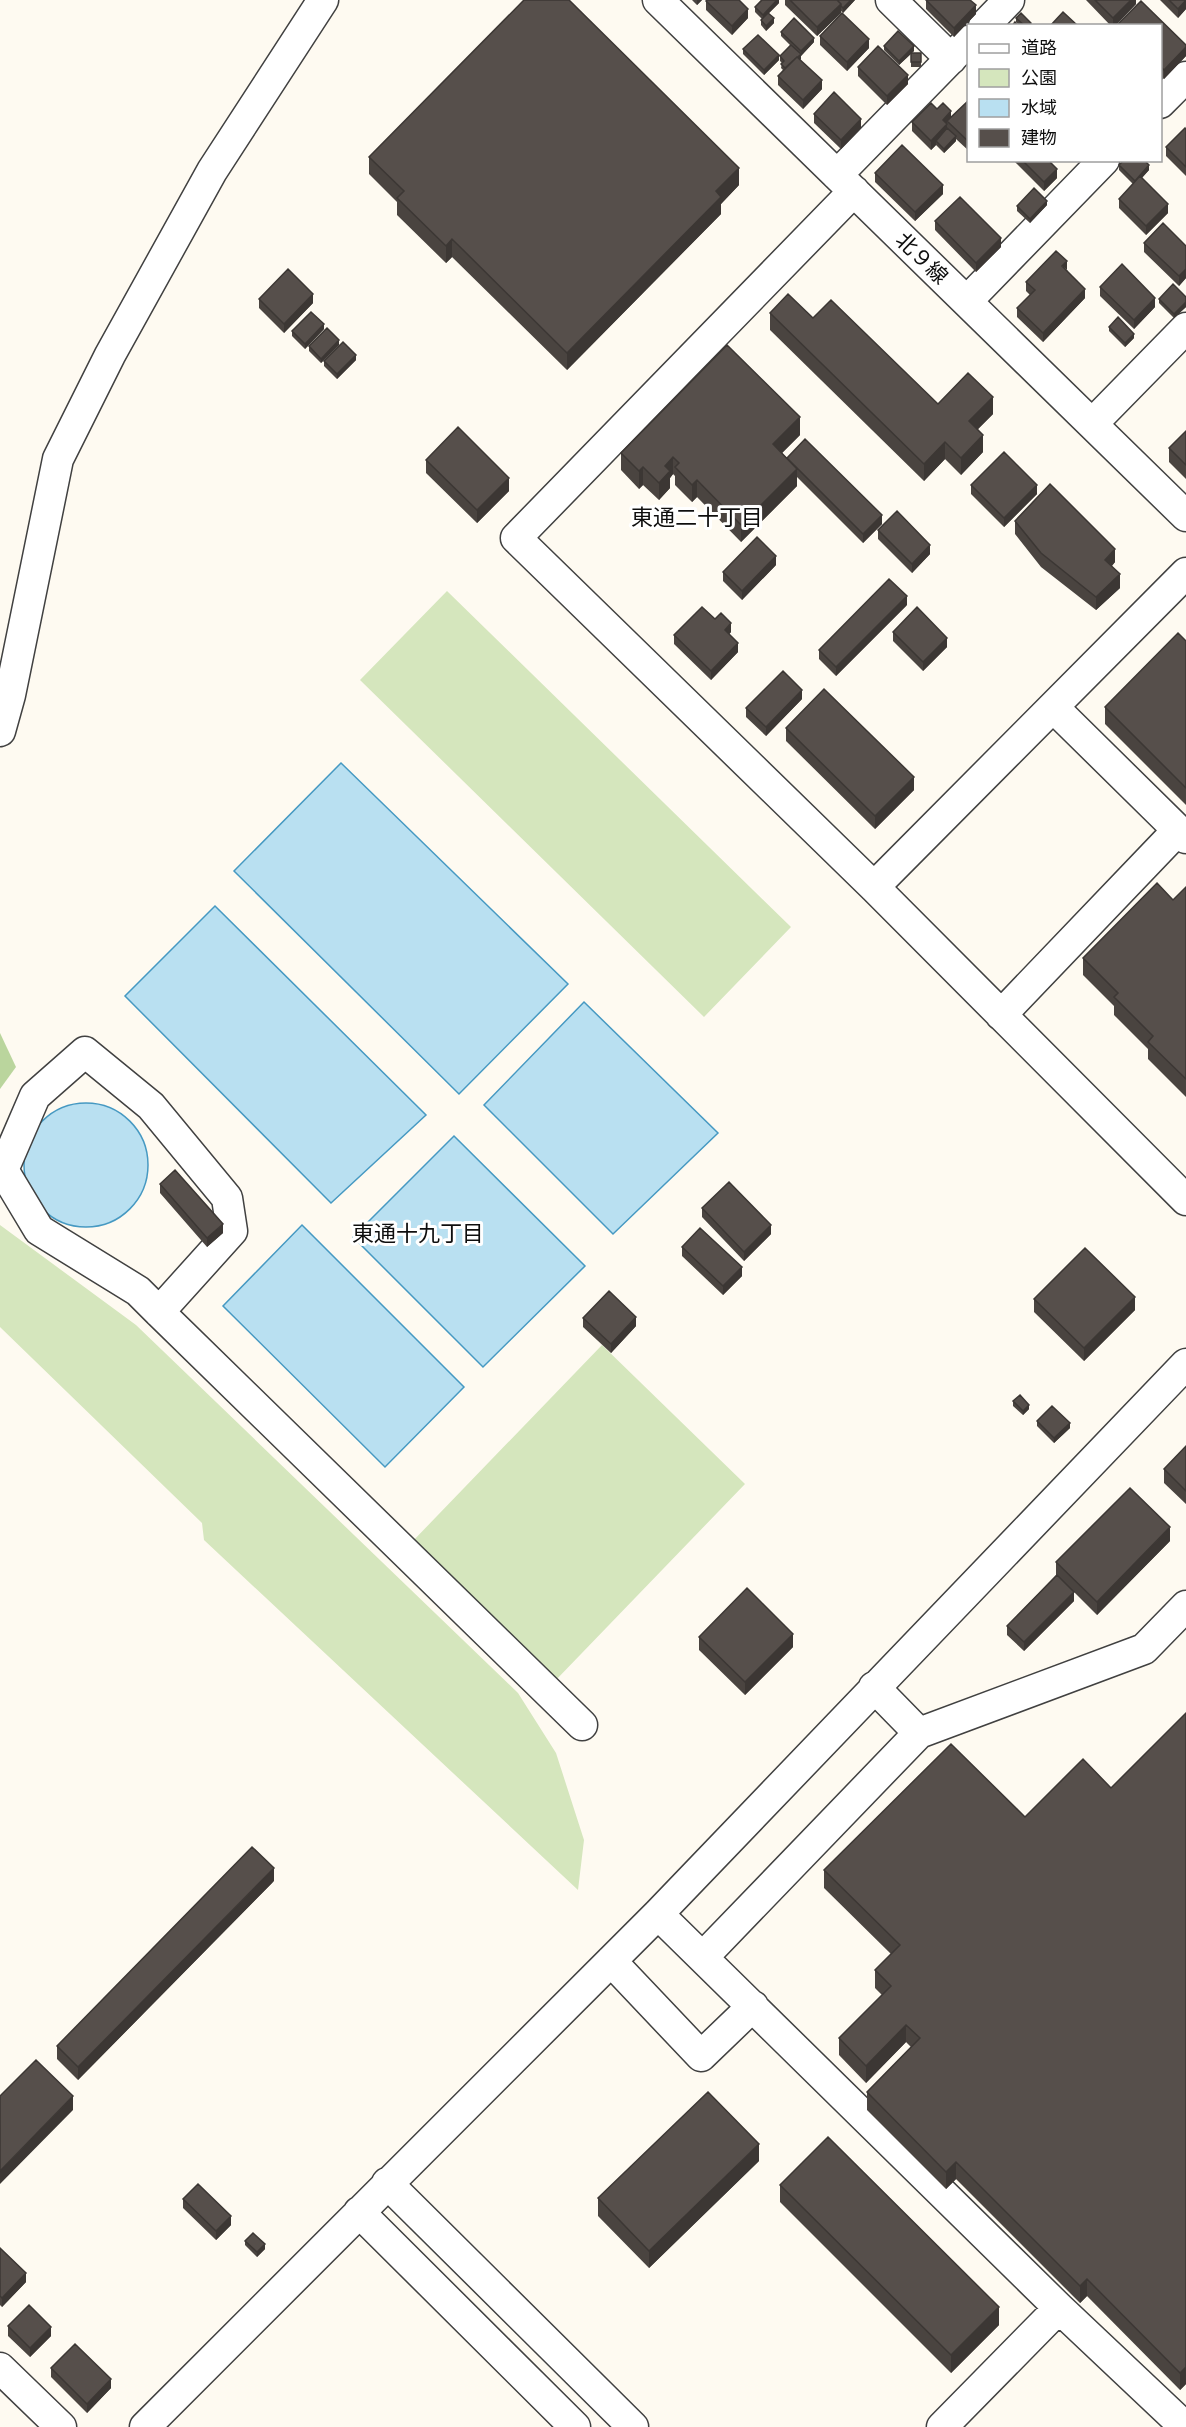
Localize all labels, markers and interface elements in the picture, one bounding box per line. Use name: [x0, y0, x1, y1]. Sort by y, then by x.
legend: [967, 24, 1162, 162]
text: 道路: [1021, 37, 1057, 59]
text: 公園: [1021, 67, 1057, 89]
text: 水域: [1021, 97, 1057, 119]
text: 建物: [1021, 127, 1057, 149]
street label: 北９線: [891, 227, 953, 289]
district label: 東通二十丁目: [631, 504, 763, 531]
district label: 東通十九丁目: [352, 1220, 484, 1247]

